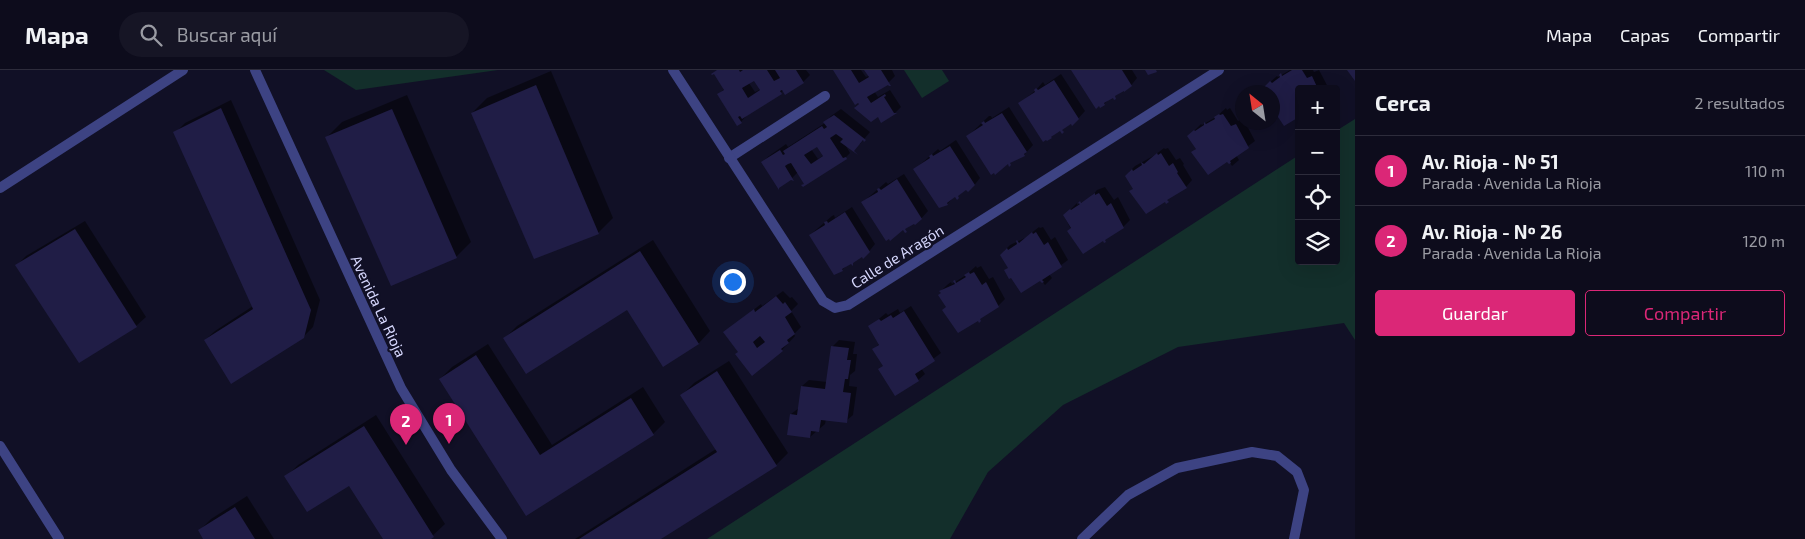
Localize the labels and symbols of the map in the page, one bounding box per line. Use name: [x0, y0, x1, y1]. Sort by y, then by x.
north arrow: [1235, 85, 1280, 130]
street label: Calle de Aragón: [847, 220, 947, 292]
street label: Avenida La Rioja: [347, 252, 410, 360]
your location: [720, 269, 746, 295]
pin: 1: [433, 403, 465, 444]
pin: 2: [390, 404, 422, 445]

